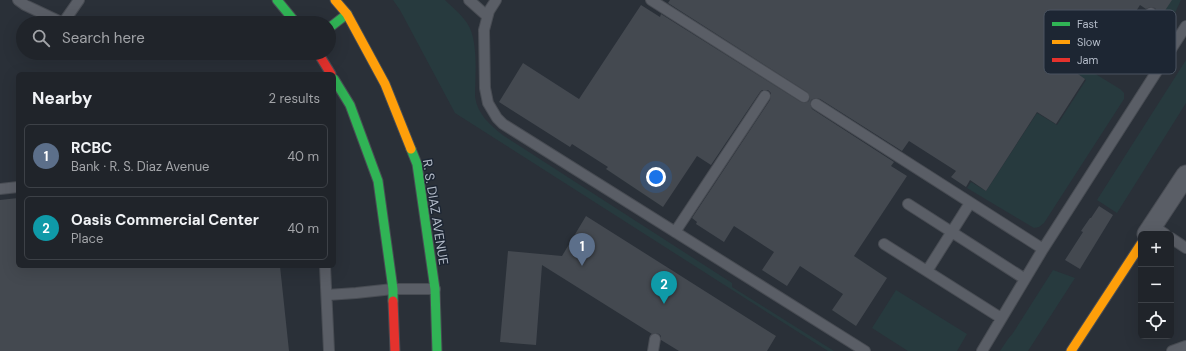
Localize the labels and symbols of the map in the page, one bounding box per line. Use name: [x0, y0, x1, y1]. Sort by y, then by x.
legend: [1044, 10, 1176, 74]
text: Fast: [1077, 17, 1098, 31]
text: Slow: [1077, 35, 1101, 49]
text: Jam: [1077, 53, 1098, 67]
street label: R. S. DIAZ AVENUE: [419, 158, 452, 266]
your location: [646, 167, 666, 187]
pin: 1: [569, 233, 595, 266]
pin: 2: [651, 271, 677, 304]

